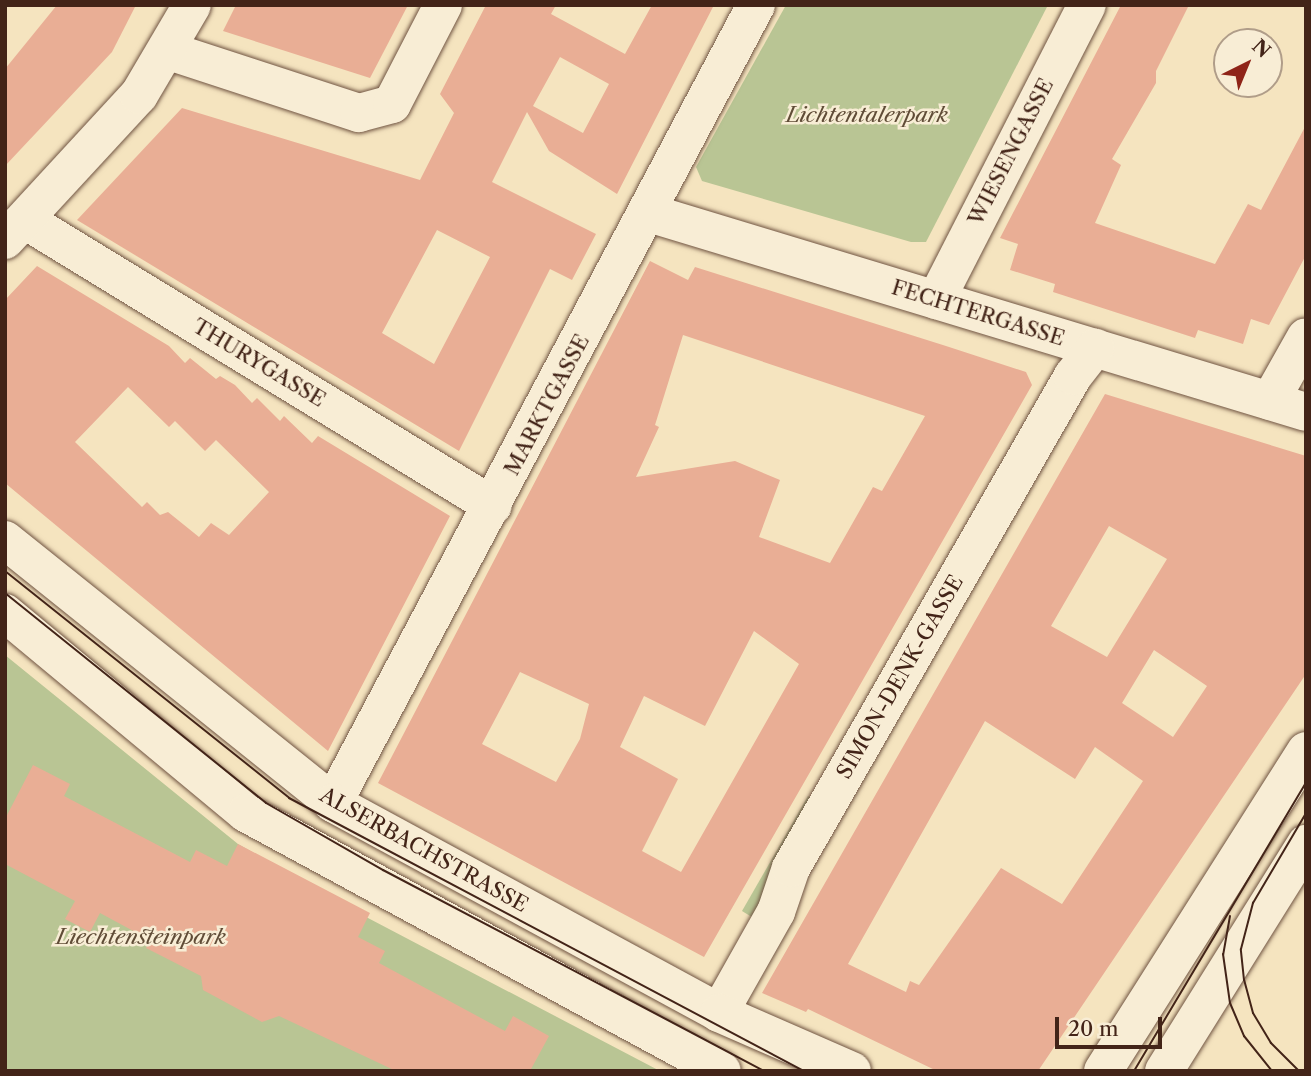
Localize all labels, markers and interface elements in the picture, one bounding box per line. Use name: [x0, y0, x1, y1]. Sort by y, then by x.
north arrow: [1213, 28, 1283, 98]
text: N: [1247, 35, 1275, 63]
street label: WIESENGASSE: [963, 74, 1059, 230]
park label: Lichtentalerpark: [786, 102, 948, 128]
street label: FECHTERGASSE: [889, 275, 1067, 351]
street label: THURYGASSE: [188, 313, 330, 413]
street label: MARKTGASSE: [499, 330, 595, 480]
street label: SIMON-DENK-GASSE: [831, 571, 969, 783]
street label: ALSERBACHSTRASSE: [316, 782, 532, 918]
park label: Liechtensteinpark: [56, 924, 226, 950]
scale bar: [1059, 1002, 1166, 1046]
text: 20 m: [1068, 1016, 1119, 1041]

